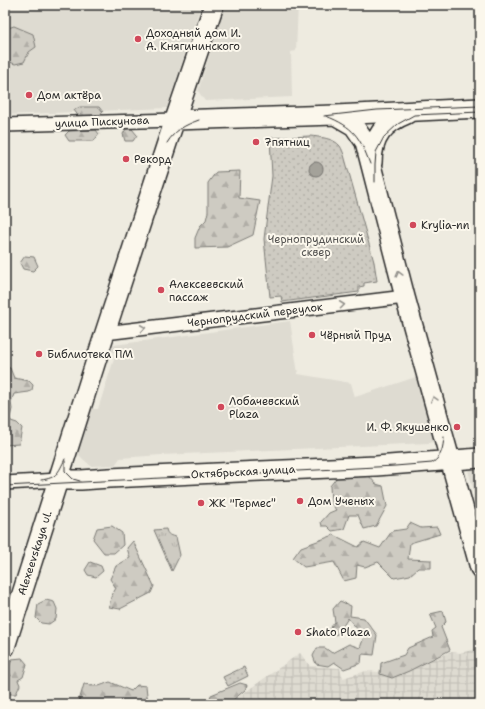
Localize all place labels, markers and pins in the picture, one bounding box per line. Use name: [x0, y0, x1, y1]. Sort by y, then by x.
place label: Доходный дом И. А. Княгининского: [146, 26, 241, 54]
marker: Доходный дом И. А. Княгининского: [133, 34, 143, 44]
place label: Дом актёра: [37, 88, 101, 103]
marker: Дом актёра: [24, 90, 34, 100]
place label: 7пятниц: [264, 135, 310, 150]
marker: 7пятниц: [251, 137, 261, 147]
place label: Рекорд: [134, 152, 171, 167]
marker: Рекорд: [121, 154, 131, 164]
place label: Krylia-nn: [421, 218, 470, 233]
marker: Krylia-nn: [408, 220, 418, 230]
place label: Алексеевский пассаж: [169, 277, 244, 305]
marker: Алексеевский пассаж: [156, 285, 166, 295]
place label: Чёрный Пруд: [320, 328, 391, 343]
marker: Чёрный Пруд: [307, 330, 317, 340]
place label: Библиотека ПМ: [47, 347, 133, 362]
marker: Библиотека ПМ: [34, 349, 44, 359]
place label: Лобачевский Plaza: [229, 394, 299, 422]
marker: Лобачевский Plaza: [216, 402, 226, 412]
place label: И. Ф. Якушенко: [367, 420, 449, 435]
marker: И. Ф. Якушенко: [452, 422, 462, 432]
place label: Дом Ученых: [308, 494, 374, 509]
place label: ЖК "Гермес": [209, 496, 276, 511]
marker: Дом Ученых: [295, 496, 305, 506]
marker: ЖК "Гермес": [196, 498, 206, 508]
place label: Shato Plaza: [306, 625, 370, 640]
marker: Shato Plaza: [293, 627, 303, 637]

